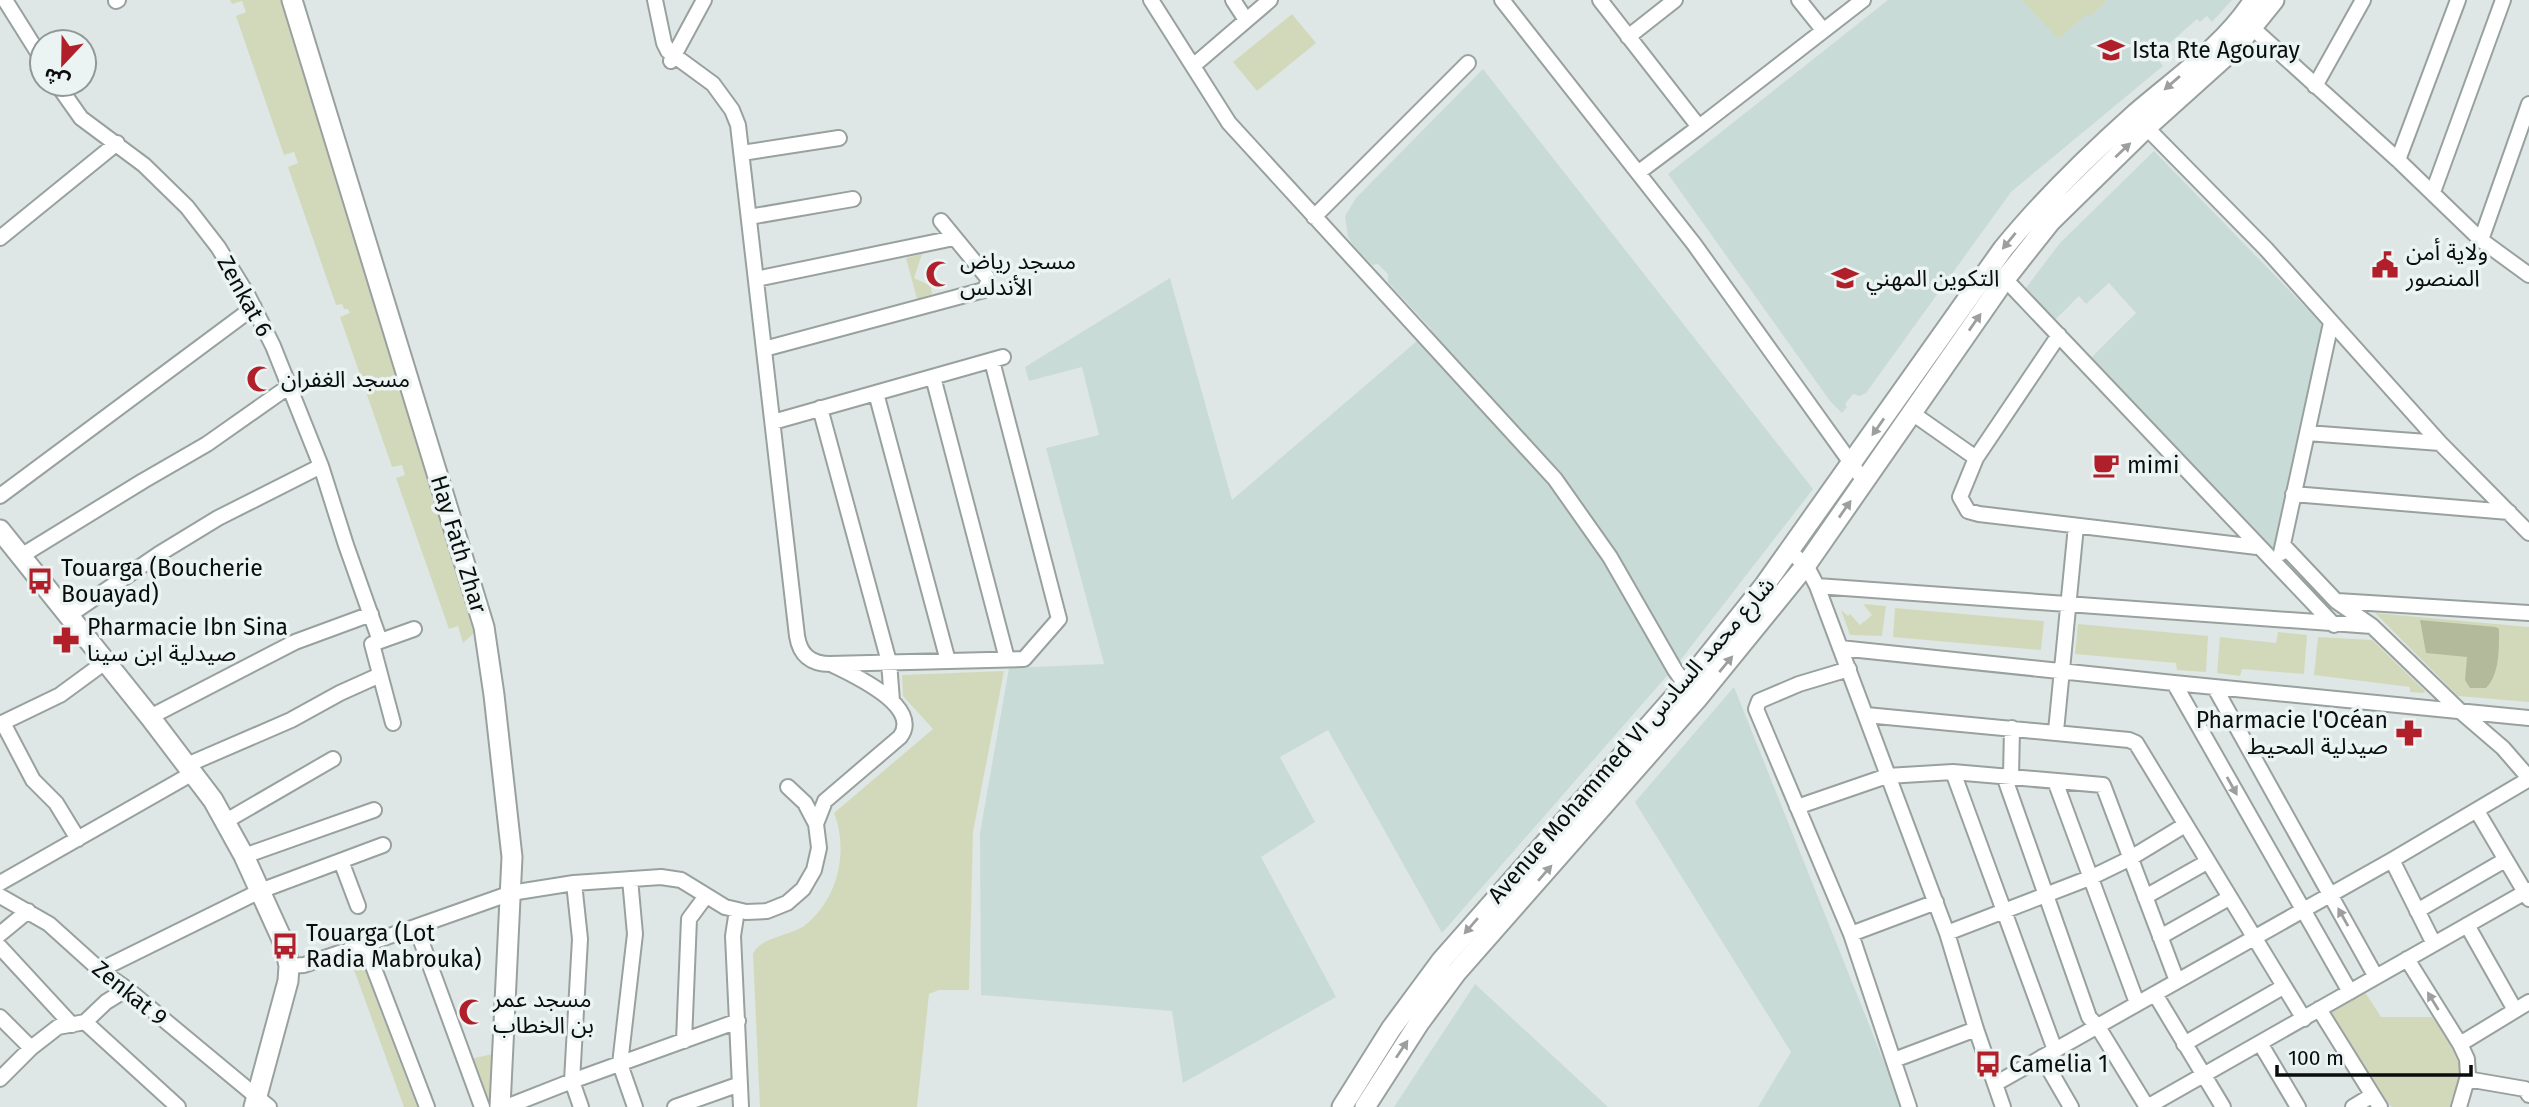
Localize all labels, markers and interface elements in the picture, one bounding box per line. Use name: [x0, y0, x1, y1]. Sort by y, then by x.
north arrow: [28, 28, 98, 98]
school or university icon: Ista Rte Agouray: [2096, 35, 2126, 65]
place label: Ista Rte Agouray: [2132, 36, 2301, 64]
text: ش: [40, 63, 73, 94]
one-way arrow: [2163, 75, 2180, 90]
one-way arrow: [2114, 142, 2131, 159]
one-way arrow: [2002, 233, 2017, 250]
place label: ولاية أمن المنصور: [2405, 238, 2488, 292]
place label: مسجد رياض الأندلس: [960, 247, 1076, 301]
public building icon: ولاية أمن المنصور: [2370, 250, 2400, 280]
street label: Zenkat 6: [211, 251, 279, 341]
mosque icon: مسجد رياض الأندلس: [924, 259, 954, 289]
school or university icon: التكوين المهني: [1830, 263, 1860, 293]
place label: التكوين المهني: [1866, 264, 2000, 295]
one-way arrow: [1968, 313, 1982, 331]
mosque icon: مسجد الغفران: [245, 364, 275, 394]
place label: مسجد الغفران: [281, 365, 410, 393]
one-way arrow: [1871, 418, 1885, 436]
cafe icon: mimi: [2091, 450, 2121, 480]
place label: mimi: [2127, 451, 2179, 479]
street label: Hay Fath Zhar: [425, 472, 493, 616]
one-way arrow: [1838, 500, 1852, 518]
place label: Touarga (Boucherie Bouayad): [61, 554, 263, 608]
bus stop icon: Touarga (Boucherie Bouayad): [25, 566, 55, 596]
street label: Avenue Mohammed VI شارع محمد السادس: [1482, 571, 1783, 911]
place label: Pharmacie Ibn Sina صيدلية ابن سينا: [87, 613, 288, 667]
pharmacy icon: Pharmacie Ibn Sina صيدلية ابن سينا: [51, 625, 81, 655]
one-way arrow: [1718, 655, 1734, 673]
place label: Pharmacie l'Océan صيدلية المحيط: [2196, 706, 2388, 760]
pharmacy icon: Pharmacie l'Océan صيدلية المحيط: [2394, 718, 2424, 748]
one-way arrow: [2226, 776, 2238, 795]
one-way arrow: [1537, 864, 1553, 882]
one-way arrow: [2337, 908, 2349, 927]
one-way arrow: [1464, 917, 1479, 934]
place label: Touarga (Lot Radia Mabrouka): [306, 919, 482, 973]
bus stop icon: Touarga (Lot Radia Mabrouka): [270, 931, 300, 961]
street label: Zenkat 9: [87, 954, 173, 1032]
place label: مسجد عمر بن الخطاب: [492, 985, 594, 1039]
one-way arrow: [2426, 991, 2439, 1010]
mosque icon: مسجد عمر بن الخطاب: [457, 997, 487, 1027]
scale bar: [2277, 1034, 2471, 1078]
one-way arrow: [1395, 1040, 1409, 1058]
text: 100 m: [2288, 1045, 2344, 1071]
bus stop icon: Camelia 1: [1973, 1049, 2003, 1079]
place label: Camelia 1: [2009, 1050, 2108, 1078]

